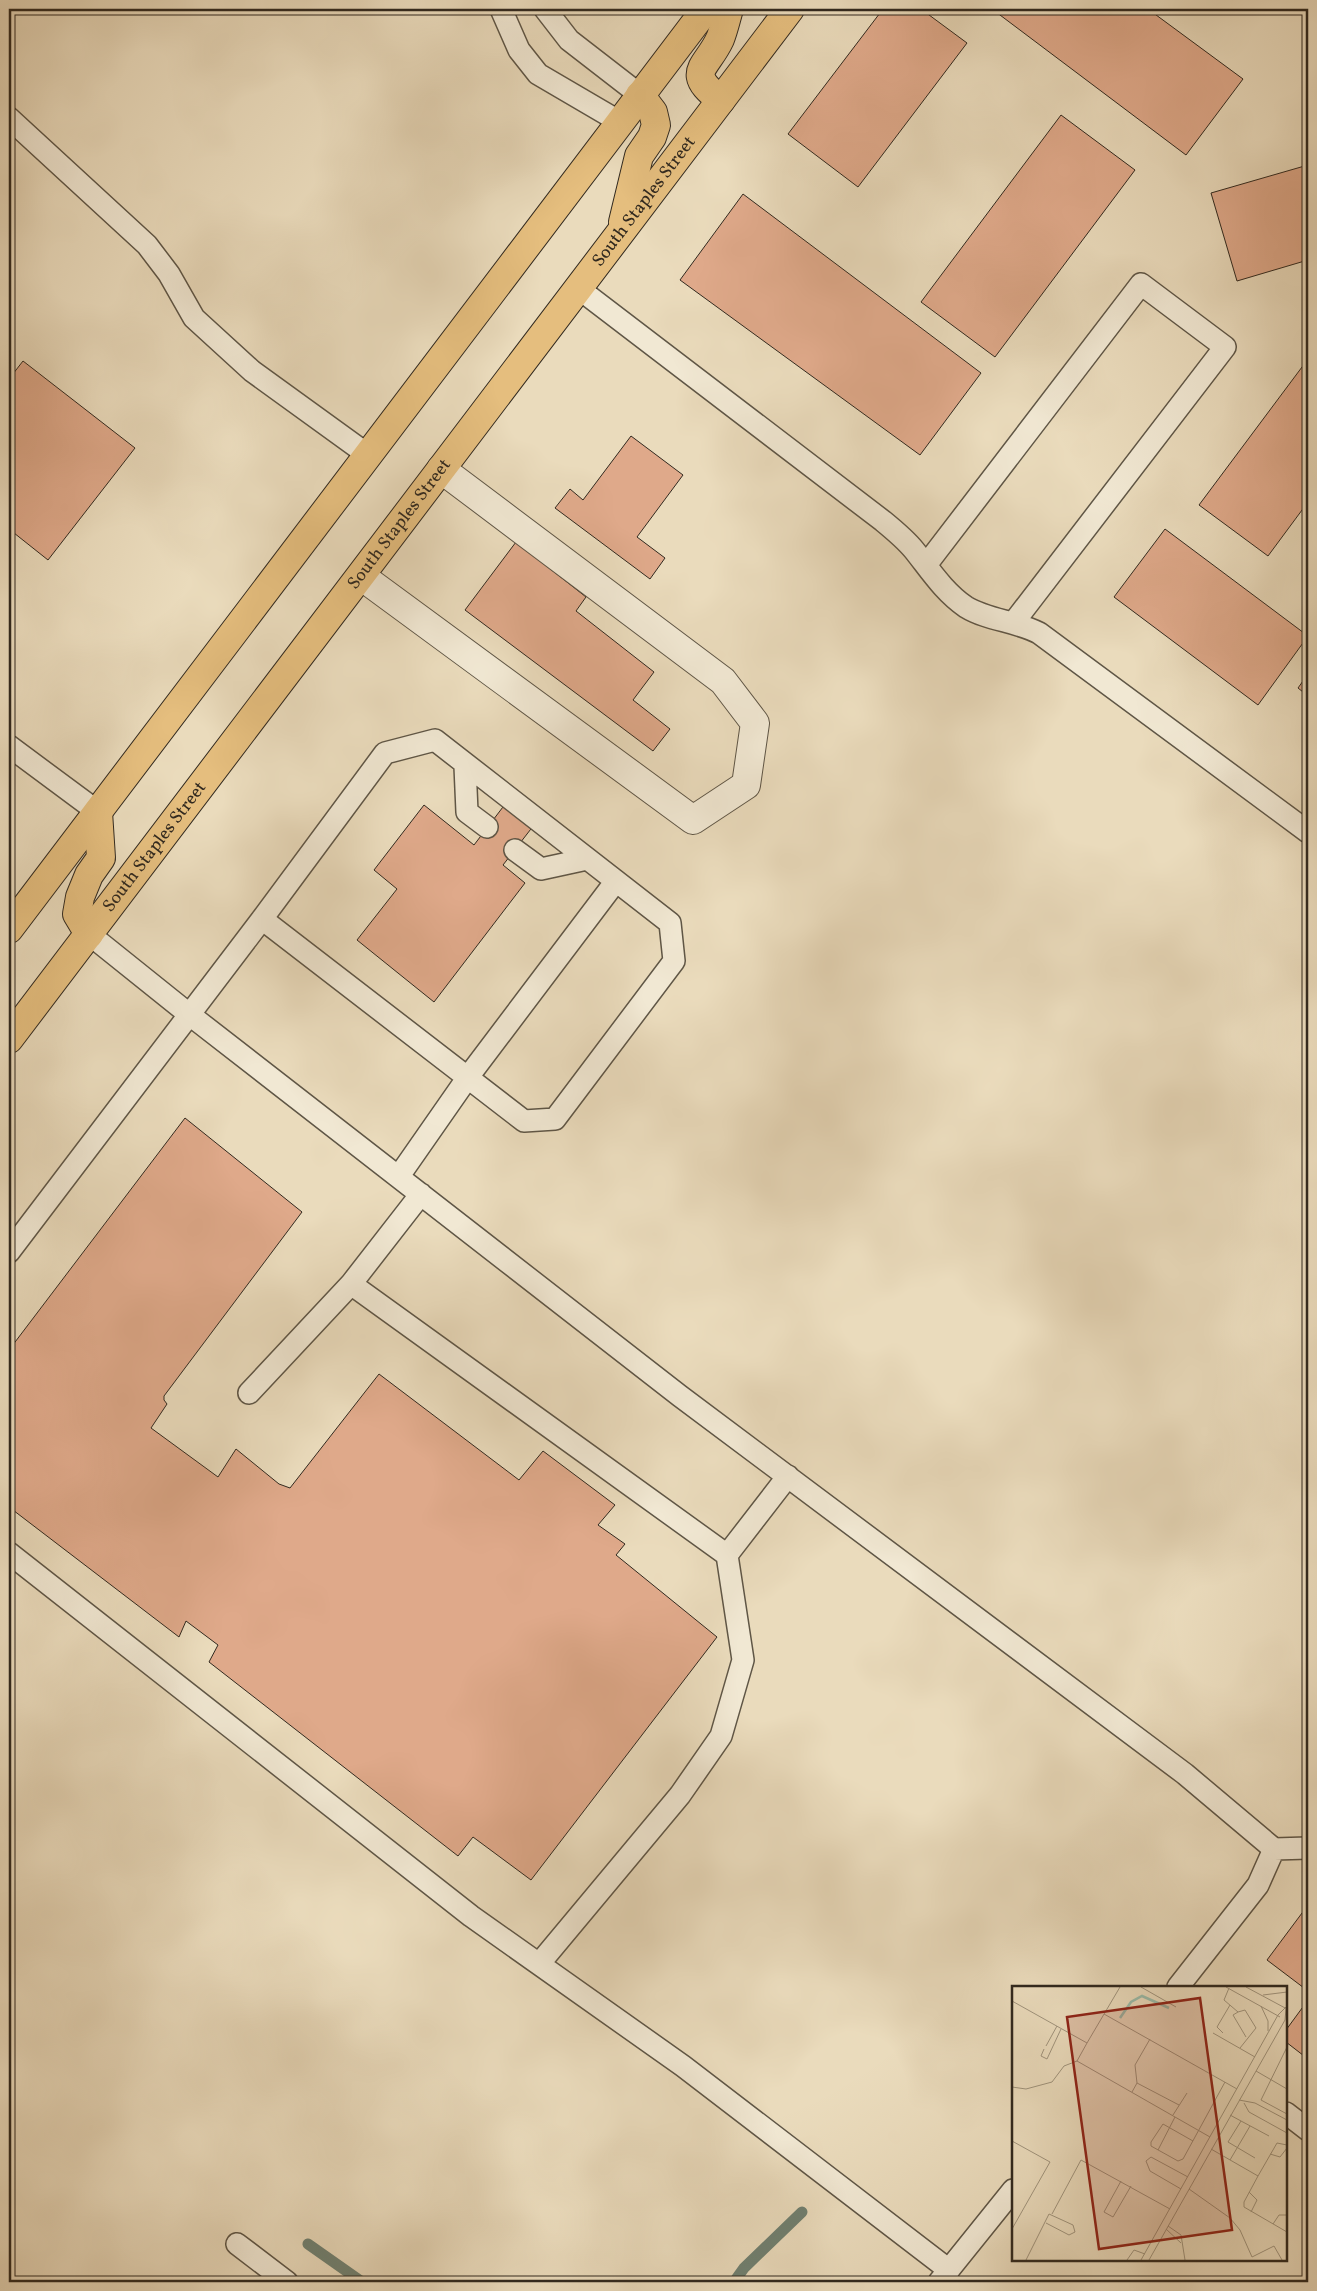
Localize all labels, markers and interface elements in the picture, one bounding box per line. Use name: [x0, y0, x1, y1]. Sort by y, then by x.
street label: South Staples Street: [586, 131, 702, 272]
street label: South Staples Street: [342, 454, 457, 595]
street label: South Staples Street: [97, 776, 212, 918]
inset map: [1012, 1986, 1287, 2261]

